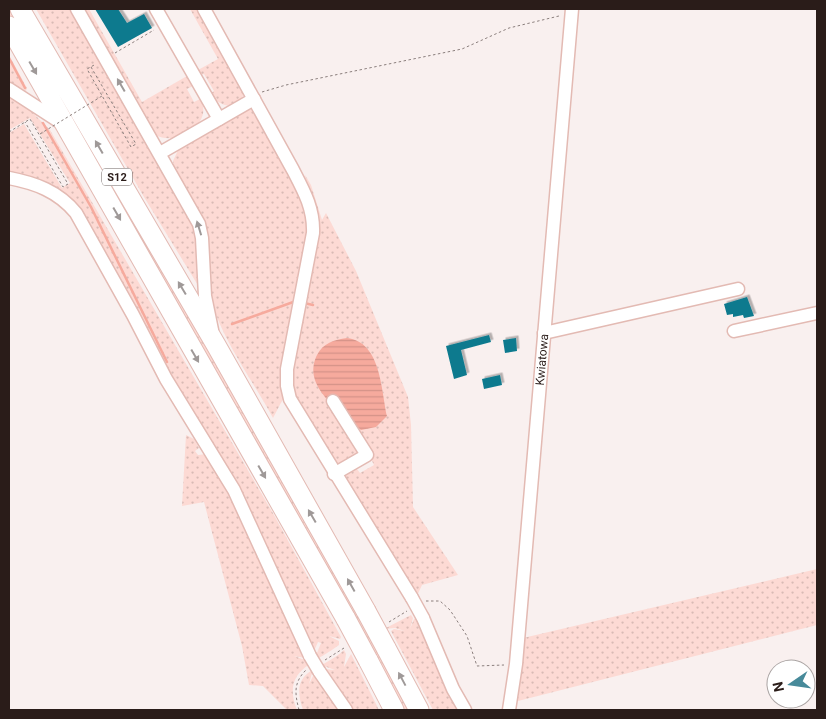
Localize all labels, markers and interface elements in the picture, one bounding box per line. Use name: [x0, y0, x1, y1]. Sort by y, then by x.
one-way arrow: [29, 61, 37, 76]
one-way arrow: [117, 78, 125, 93]
one-way arrow: [95, 141, 104, 154]
road number: S12: [102, 168, 132, 186]
one-way arrow: [112, 207, 121, 220]
one-way arrow: [195, 220, 203, 235]
one-way arrow: [177, 281, 186, 294]
street label: Kwiatowa: [533, 333, 551, 386]
one-way arrow: [191, 350, 200, 363]
one-way arrow: [258, 466, 267, 479]
one-way arrow: [307, 509, 316, 523]
one-way arrow: [347, 578, 356, 591]
north arrow: [766, 659, 816, 709]
one-way arrow: [398, 672, 406, 686]
text: N: [769, 680, 787, 694]

